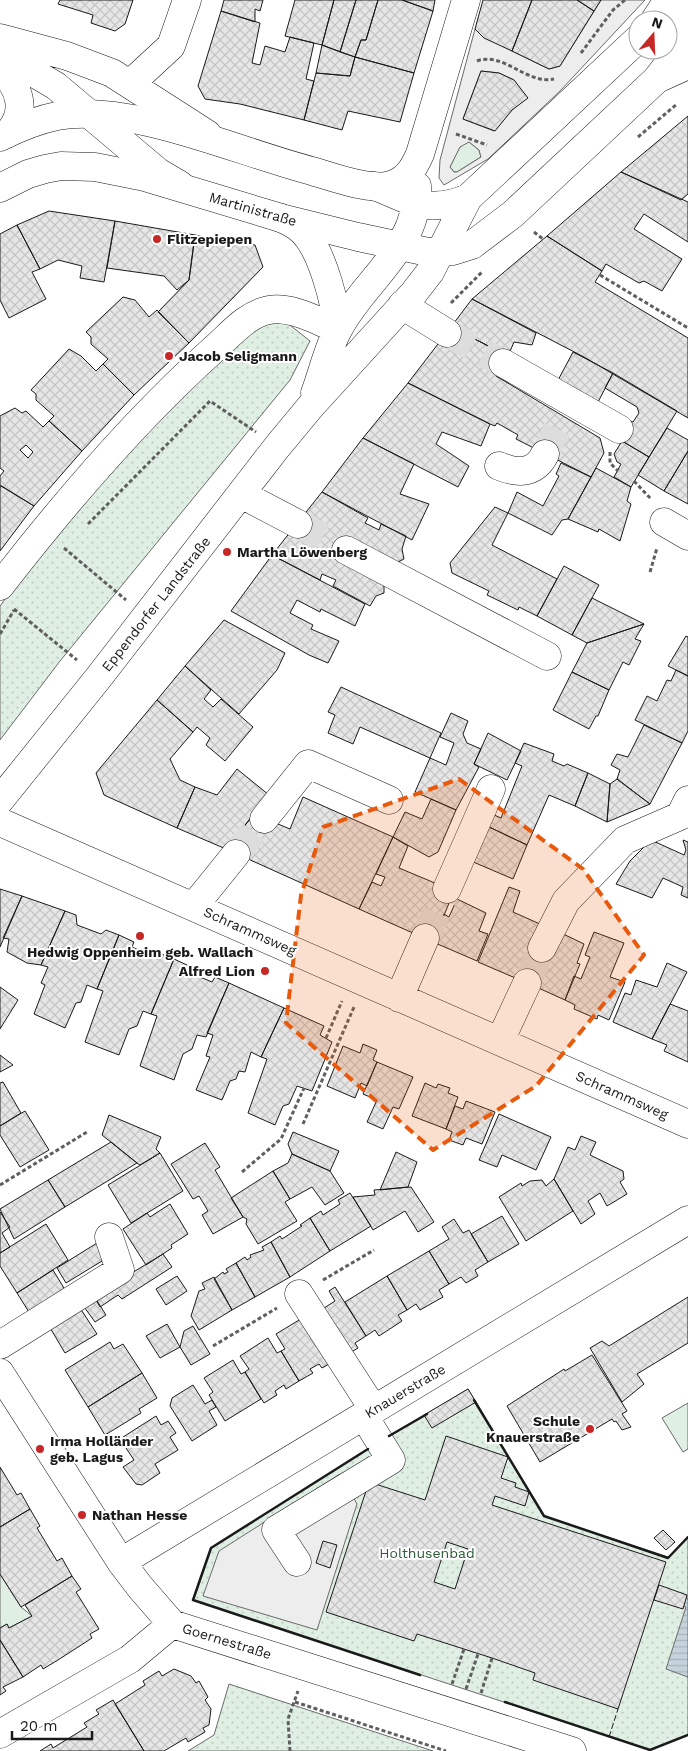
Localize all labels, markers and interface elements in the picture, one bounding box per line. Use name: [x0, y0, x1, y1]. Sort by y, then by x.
north arrow: [628, 10, 678, 60]
text: N: [650, 13, 665, 32]
street label: Martinistraße: [207, 189, 299, 229]
place label: Flitzepiepen: [167, 231, 252, 247]
marker: Flitzepiepen: [151, 233, 163, 245]
place label: Jacob Seligmann: [179, 348, 297, 364]
marker: Jacob Seligmann: [163, 350, 175, 362]
street label: Eppendorfer Landstraße: [98, 533, 214, 675]
place label: Martha Löwenberg: [237, 544, 367, 560]
marker: Martha Löwenberg: [221, 546, 233, 558]
street label: Schrammsweg: [201, 903, 299, 959]
marker: Hedwig Oppenheim geb. Wallach: [134, 930, 146, 942]
place label: Hedwig Oppenheim geb. Wallach: [27, 944, 253, 960]
place label: Alfred Lion: [179, 963, 255, 979]
marker: Alfred Lion: [259, 965, 271, 977]
street label: Schrammsweg: [573, 1067, 671, 1123]
street label: Knauerstraße: [362, 1361, 448, 1421]
place label: Schule Knauerstraße: [486, 1413, 580, 1445]
marker: Schule Knauerstraße: [584, 1423, 596, 1435]
place label: Irma Holländer geb. Lagus: [50, 1433, 153, 1465]
marker: Irma Holländer geb. Lagus: [34, 1443, 46, 1455]
place label: Nathan Hesse: [92, 1507, 187, 1523]
marker: Nathan Hesse: [76, 1509, 88, 1521]
park label: Holthusenbad: [379, 1545, 475, 1561]
street label: Goernestraße: [180, 1620, 274, 1662]
scale bar: [12, 1708, 92, 1740]
text: 20 m: [20, 1717, 58, 1735]

